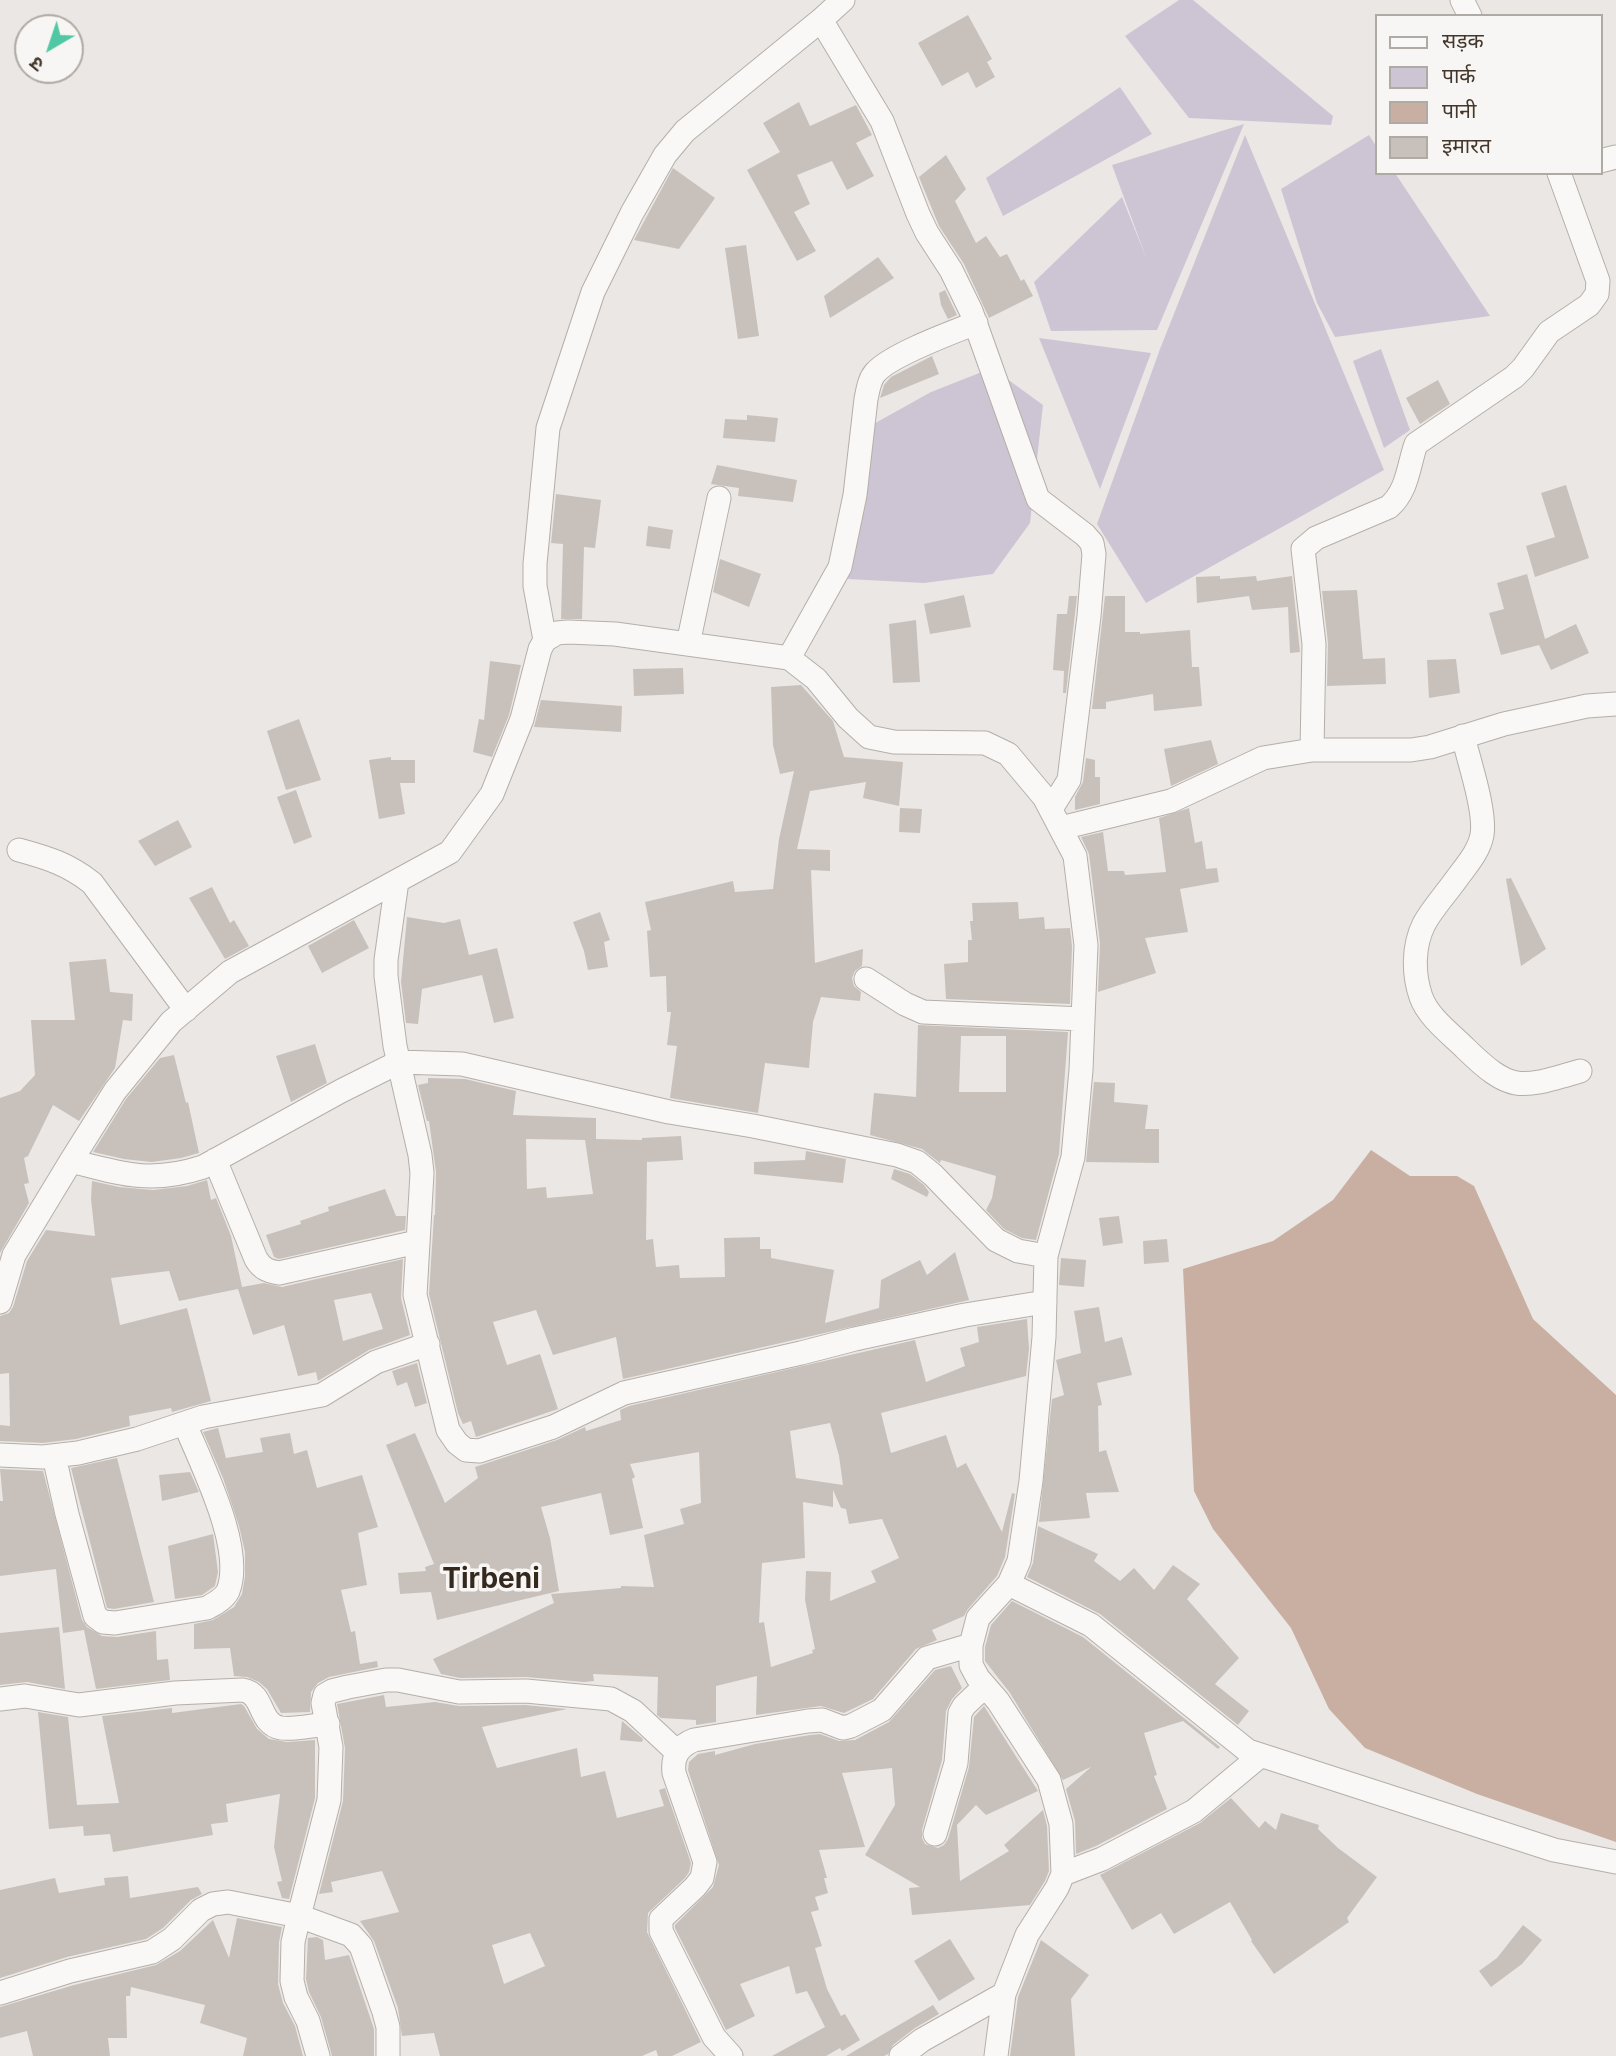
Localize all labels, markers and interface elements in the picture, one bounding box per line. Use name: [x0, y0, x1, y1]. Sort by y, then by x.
north arrow: [14, 14, 84, 84]
legend: [1374, 14, 1602, 175]
text: सड़क: [1442, 28, 1484, 53]
text: उ: [25, 52, 48, 77]
text: पार्क: [1442, 63, 1476, 88]
text: पानी: [1442, 98, 1476, 123]
text: इमारत: [1442, 133, 1491, 158]
district label: Tirbeni: [442, 1563, 540, 1597]

